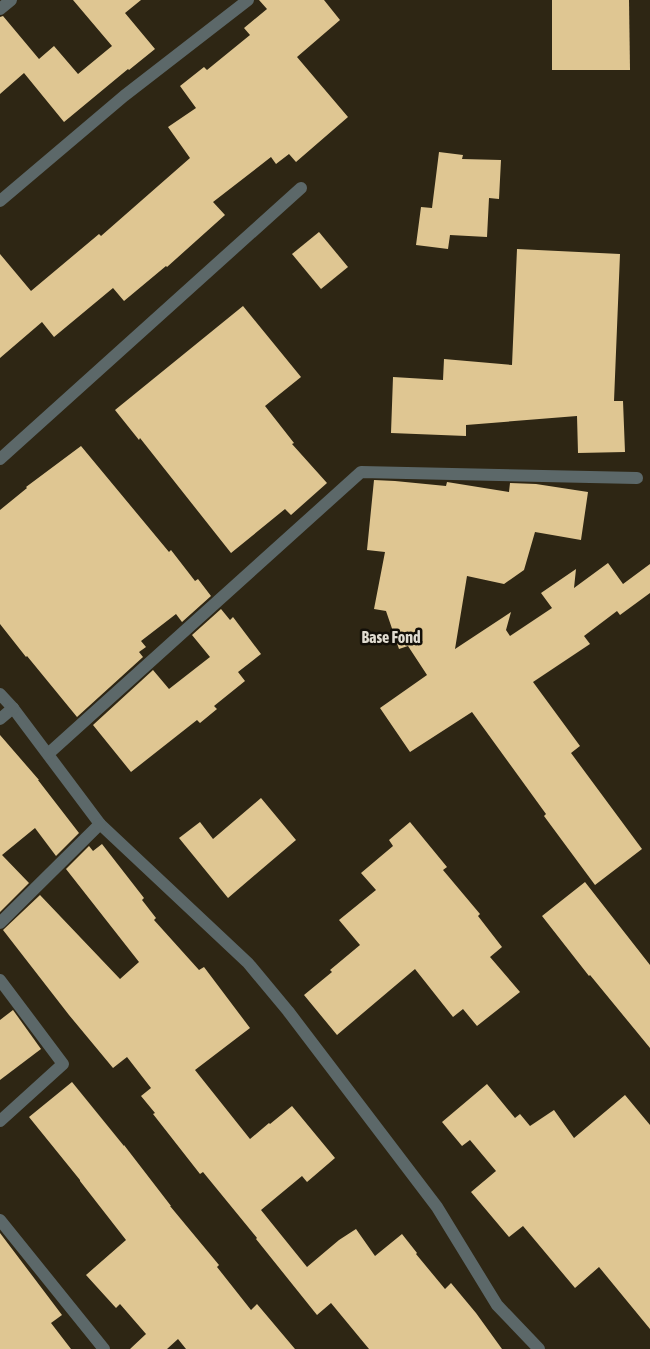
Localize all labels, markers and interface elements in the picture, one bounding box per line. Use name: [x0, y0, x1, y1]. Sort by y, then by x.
district label: Base Fond: [361, 628, 421, 646]

